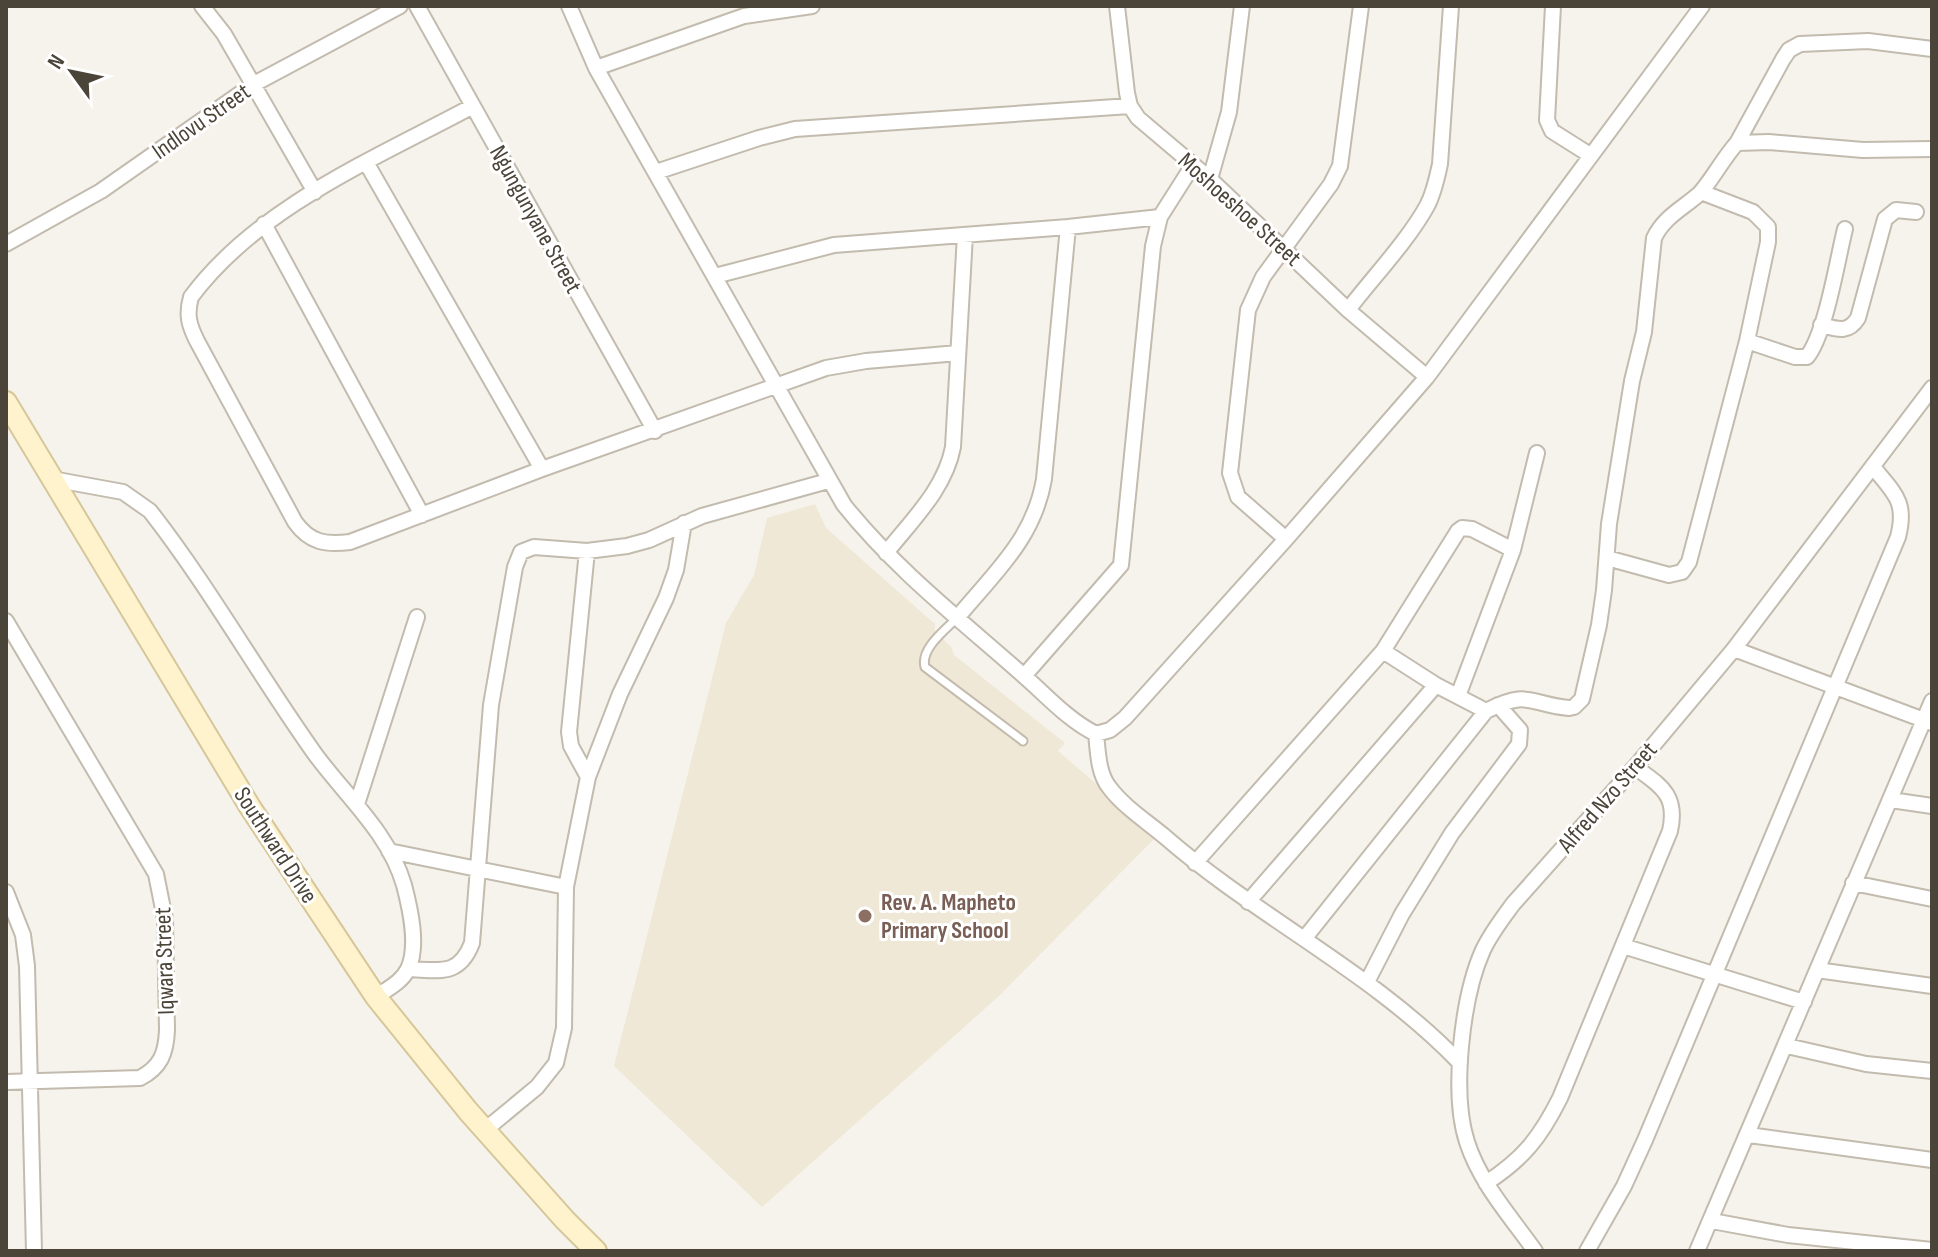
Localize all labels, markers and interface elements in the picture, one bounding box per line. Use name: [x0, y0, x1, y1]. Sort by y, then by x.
north arrow: [32, 32, 112, 112]
text: N: [42, 50, 71, 74]
street label: Indlovu Street: [147, 77, 256, 166]
street label: Ngungunyane Street: [483, 140, 588, 298]
street label: Moshoeshoe Street: [1172, 147, 1307, 272]
street label: Alfred Nzo Street: [1551, 736, 1663, 859]
street label: Southward Drive: [227, 782, 324, 909]
place label: Rev. A. Mapheto Primary School: [881, 888, 1016, 945]
street label: Iqwara Street: [148, 907, 181, 1015]
marker: Rev. A. Mapheto Primary School: [856, 907, 874, 925]

